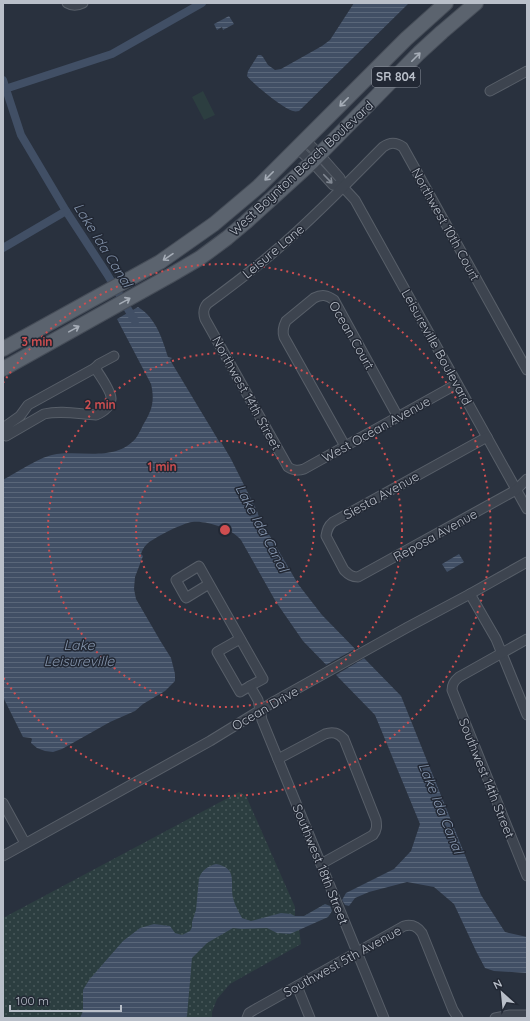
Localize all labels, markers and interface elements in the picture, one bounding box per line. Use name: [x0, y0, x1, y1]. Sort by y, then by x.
one-way arrow: [411, 52, 421, 62]
road number: SR 804: [372, 67, 420, 87]
street label: West Boynton Beach Boulevard: [226, 97, 376, 239]
one-way arrow: [339, 97, 349, 107]
street label: Northwest 10th Court: [408, 165, 484, 283]
one-way arrow: [264, 171, 274, 180]
one-way arrow: [324, 174, 333, 185]
water label: Lake Ida Canal: [70, 199, 137, 292]
street label: Leisure Lane: [239, 221, 307, 281]
one-way arrow: [162, 252, 173, 261]
street label: Leisureville Boulevard: [398, 286, 476, 408]
one-way arrow: [119, 296, 131, 304]
street label: Ocean Court: [326, 298, 378, 372]
one-way arrow: [68, 325, 80, 333]
street label: Northwest 14th Street: [209, 333, 285, 453]
text: 3 min: [22, 334, 52, 349]
street label: West Ocean Avenue: [319, 393, 433, 465]
text: 2 min: [84, 397, 116, 412]
text: 1 min: [147, 459, 177, 474]
street label: Siesta Avenue: [340, 468, 422, 522]
water label: Lake Ida Canal: [231, 481, 293, 576]
street label: Reposa Avenue: [390, 505, 480, 565]
centre of rings: [218, 523, 232, 537]
water label: Lake Leisureville: [44, 636, 115, 670]
street label: Ocean Drive: [229, 682, 301, 734]
street label: Southwest 14th Street: [456, 716, 518, 840]
water label: Lake Ida Canal: [415, 760, 468, 858]
street label: Southwest 18th Street: [290, 802, 352, 926]
street label: Southwest 5th Avenue: [280, 922, 404, 1000]
north arrow: [482, 973, 522, 1013]
text: N: [491, 976, 504, 992]
scale bar: [10, 987, 121, 1013]
text: 100 m: [16, 993, 49, 1008]

